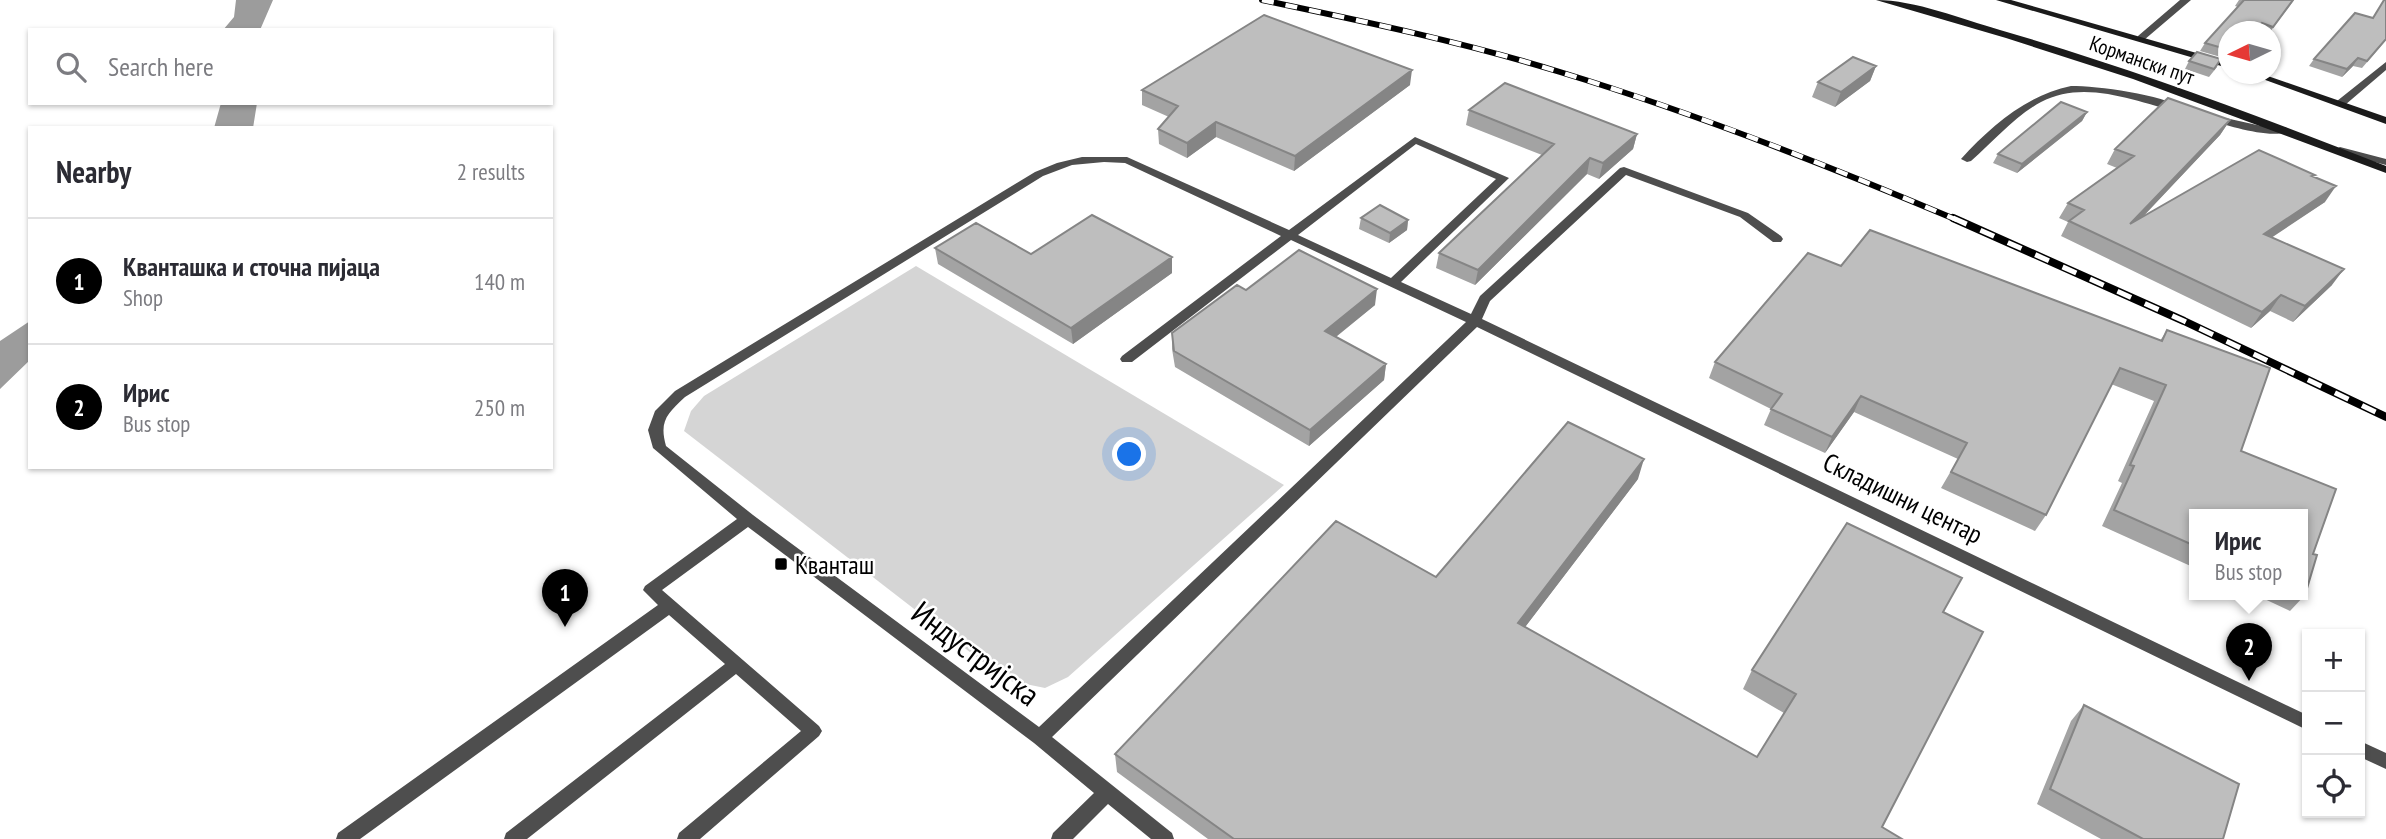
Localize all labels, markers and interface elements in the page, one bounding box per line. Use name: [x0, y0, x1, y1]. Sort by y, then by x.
north arrow: [2218, 21, 2281, 84]
search box: [28, 28, 553, 105]
street label: Кормански пут: [2086, 29, 2198, 91]
icon: search: [52, 48, 90, 86]
text: Search here: [108, 50, 214, 83]
text: Nearby: [56, 152, 131, 191]
text: 2 results: [457, 157, 525, 186]
text: Кванташка и сточна пијаца: [123, 250, 380, 283]
text: 1: [74, 267, 85, 296]
text: 140 m: [474, 267, 525, 296]
text: Shop: [123, 283, 163, 312]
text: Ирис: [123, 376, 170, 409]
text: 2: [74, 393, 85, 422]
text: 250 m: [474, 393, 525, 422]
text: Bus stop: [123, 409, 190, 438]
your location: [1112, 437, 1146, 471]
street label: Складишни центар: [1818, 445, 1988, 551]
popup: [2189, 509, 2308, 600]
text: Ирис: [2215, 524, 2261, 557]
place label: Кванташ: [795, 548, 874, 581]
marker: Кванташ: [773, 556, 789, 572]
text: Bus stop: [2215, 557, 2282, 586]
pin: 1: [542, 569, 588, 627]
street label: Индустријска: [903, 591, 1049, 715]
pin: 2: [2226, 623, 2272, 681]
map controls: [2302, 629, 2365, 818]
button: +: [2302, 629, 2365, 692]
button: −: [2302, 692, 2365, 755]
button: locate: [2302, 755, 2365, 818]

